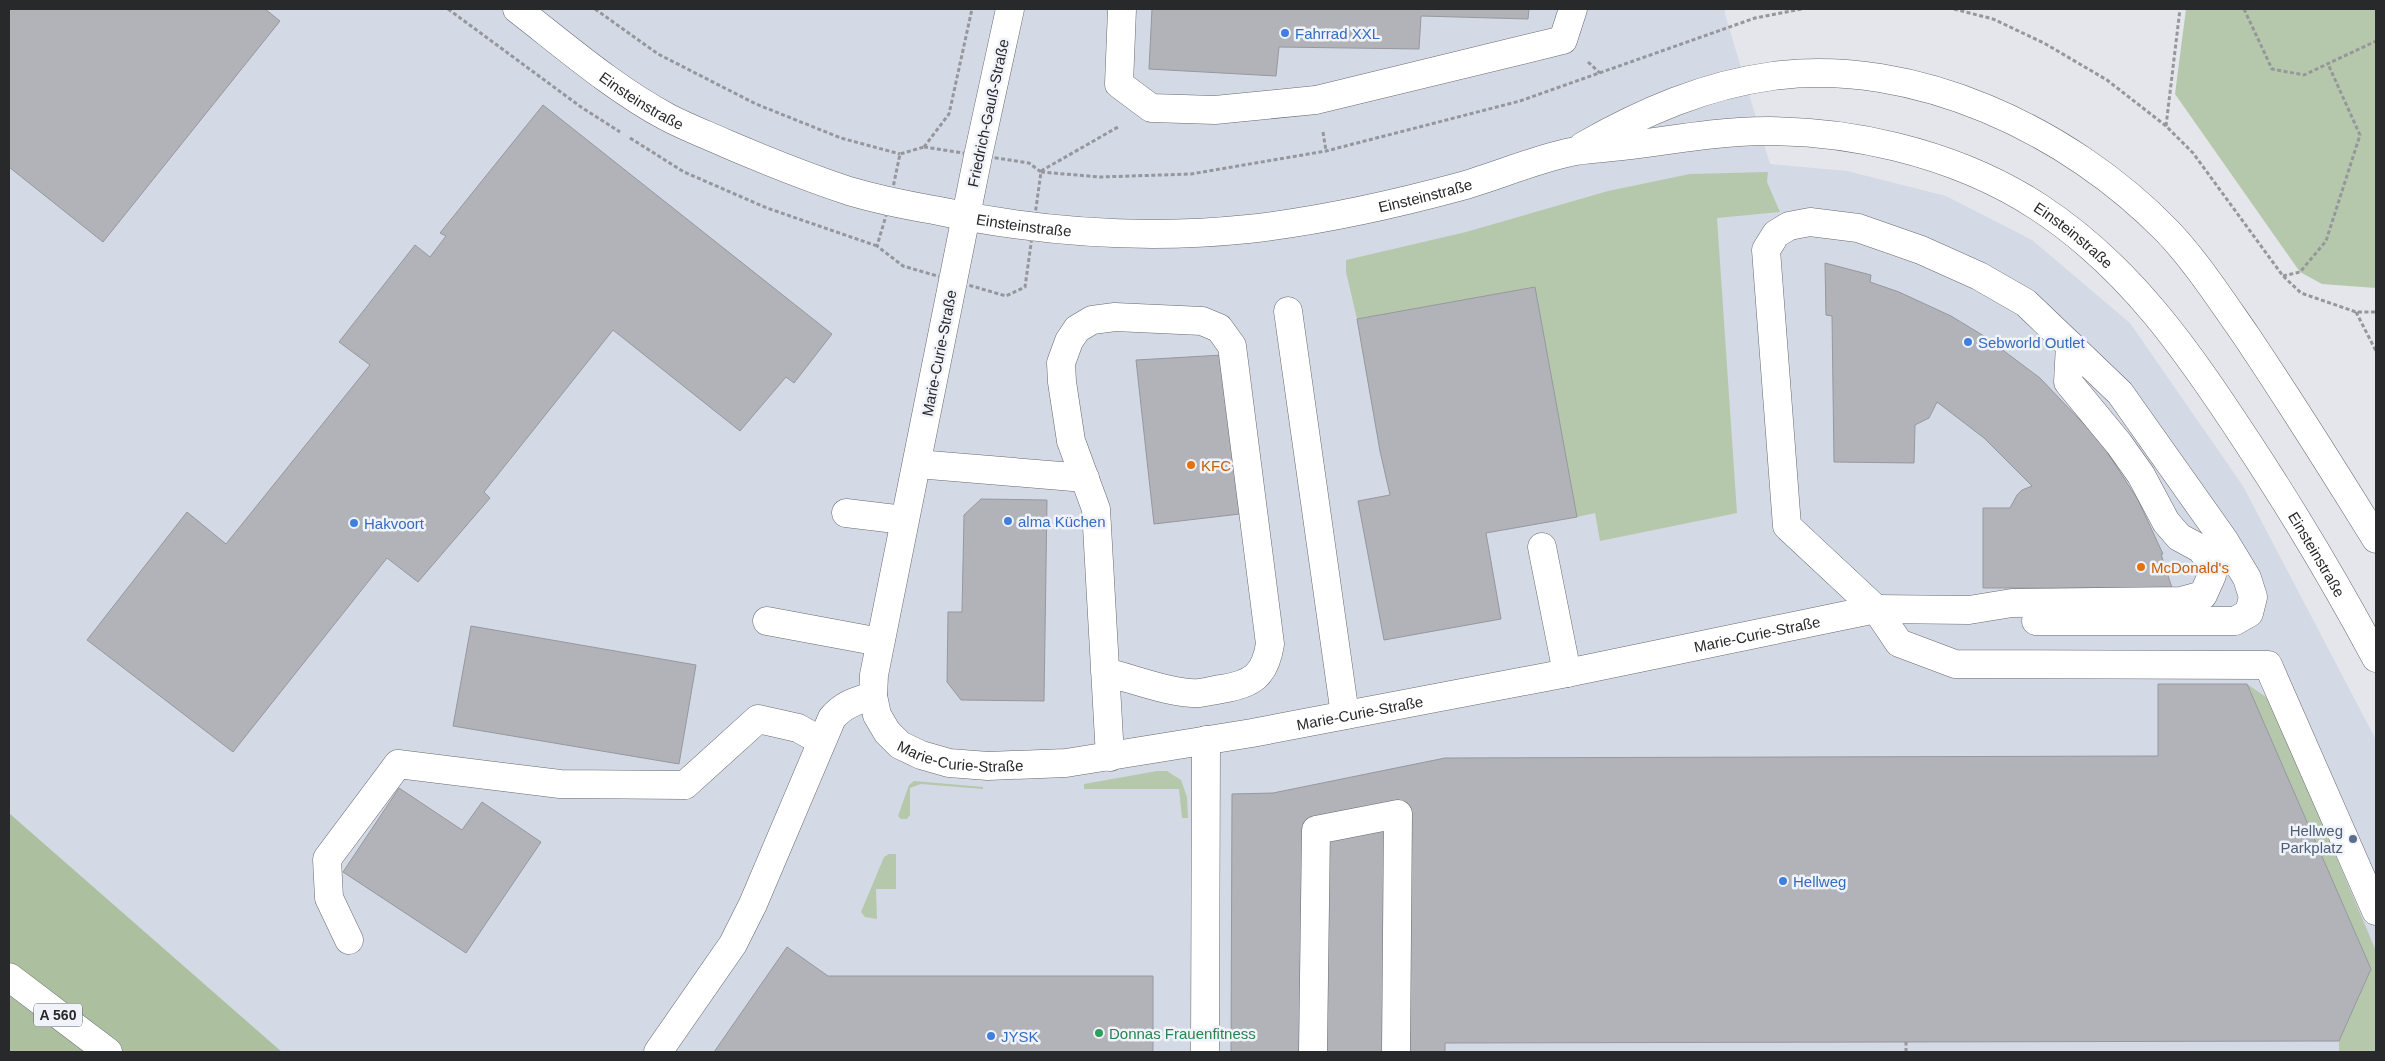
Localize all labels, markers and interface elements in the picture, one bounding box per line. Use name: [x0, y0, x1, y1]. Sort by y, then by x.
place label: Fahrrad XXL: [1295, 25, 1380, 42]
marker: Fahrrad XXL: [1279, 27, 1291, 39]
street label: Friedrich-Gauß-Straße: [964, 37, 1012, 189]
street label: Einsteinstraße: [596, 68, 687, 133]
street label: Einsteinstraße: [1377, 175, 1474, 215]
street label: Einsteinstraße: [2031, 198, 2117, 271]
street label: Einsteinstraße: [975, 210, 1072, 239]
street label: Marie-Curie-Straße: [918, 288, 960, 418]
place label: Sebworld Outlet: [1978, 334, 2086, 351]
marker: Sebworld Outlet: [1962, 336, 1974, 348]
place label: KFC: [1201, 457, 1231, 474]
marker: KFC: [1185, 459, 1197, 471]
street label: Einsteinstraße: [2285, 508, 2349, 600]
place label: alma Küchen: [1018, 513, 1106, 530]
place label: Hakvoort: [364, 515, 425, 532]
marker: alma Küchen: [1002, 515, 1014, 527]
marker: Hakvoort: [348, 517, 360, 529]
place label: McDonald's: [2151, 559, 2229, 576]
marker: McDonald's: [2135, 561, 2147, 573]
street label: Marie-Curie-Straße: [1692, 612, 1822, 655]
street label: Marie-Curie-Straße: [1295, 692, 1424, 733]
street label: Marie-Curie-Straße: [895, 737, 1024, 775]
place label: Hellweg Parkplatz: [2280, 822, 2343, 856]
marker: Hellweg Parkplatz: [2347, 833, 2359, 845]
place label: Hellweg: [1793, 873, 1846, 890]
marker: Hellweg: [1777, 875, 1789, 887]
road number: A 560: [34, 1004, 82, 1026]
place label: Donnas Frauenfitness: [1109, 1025, 1256, 1042]
marker: Donnas Frauenfitness: [1093, 1027, 1105, 1039]
place label: JYSK: [1001, 1028, 1039, 1045]
marker: JYSK: [985, 1030, 997, 1042]

